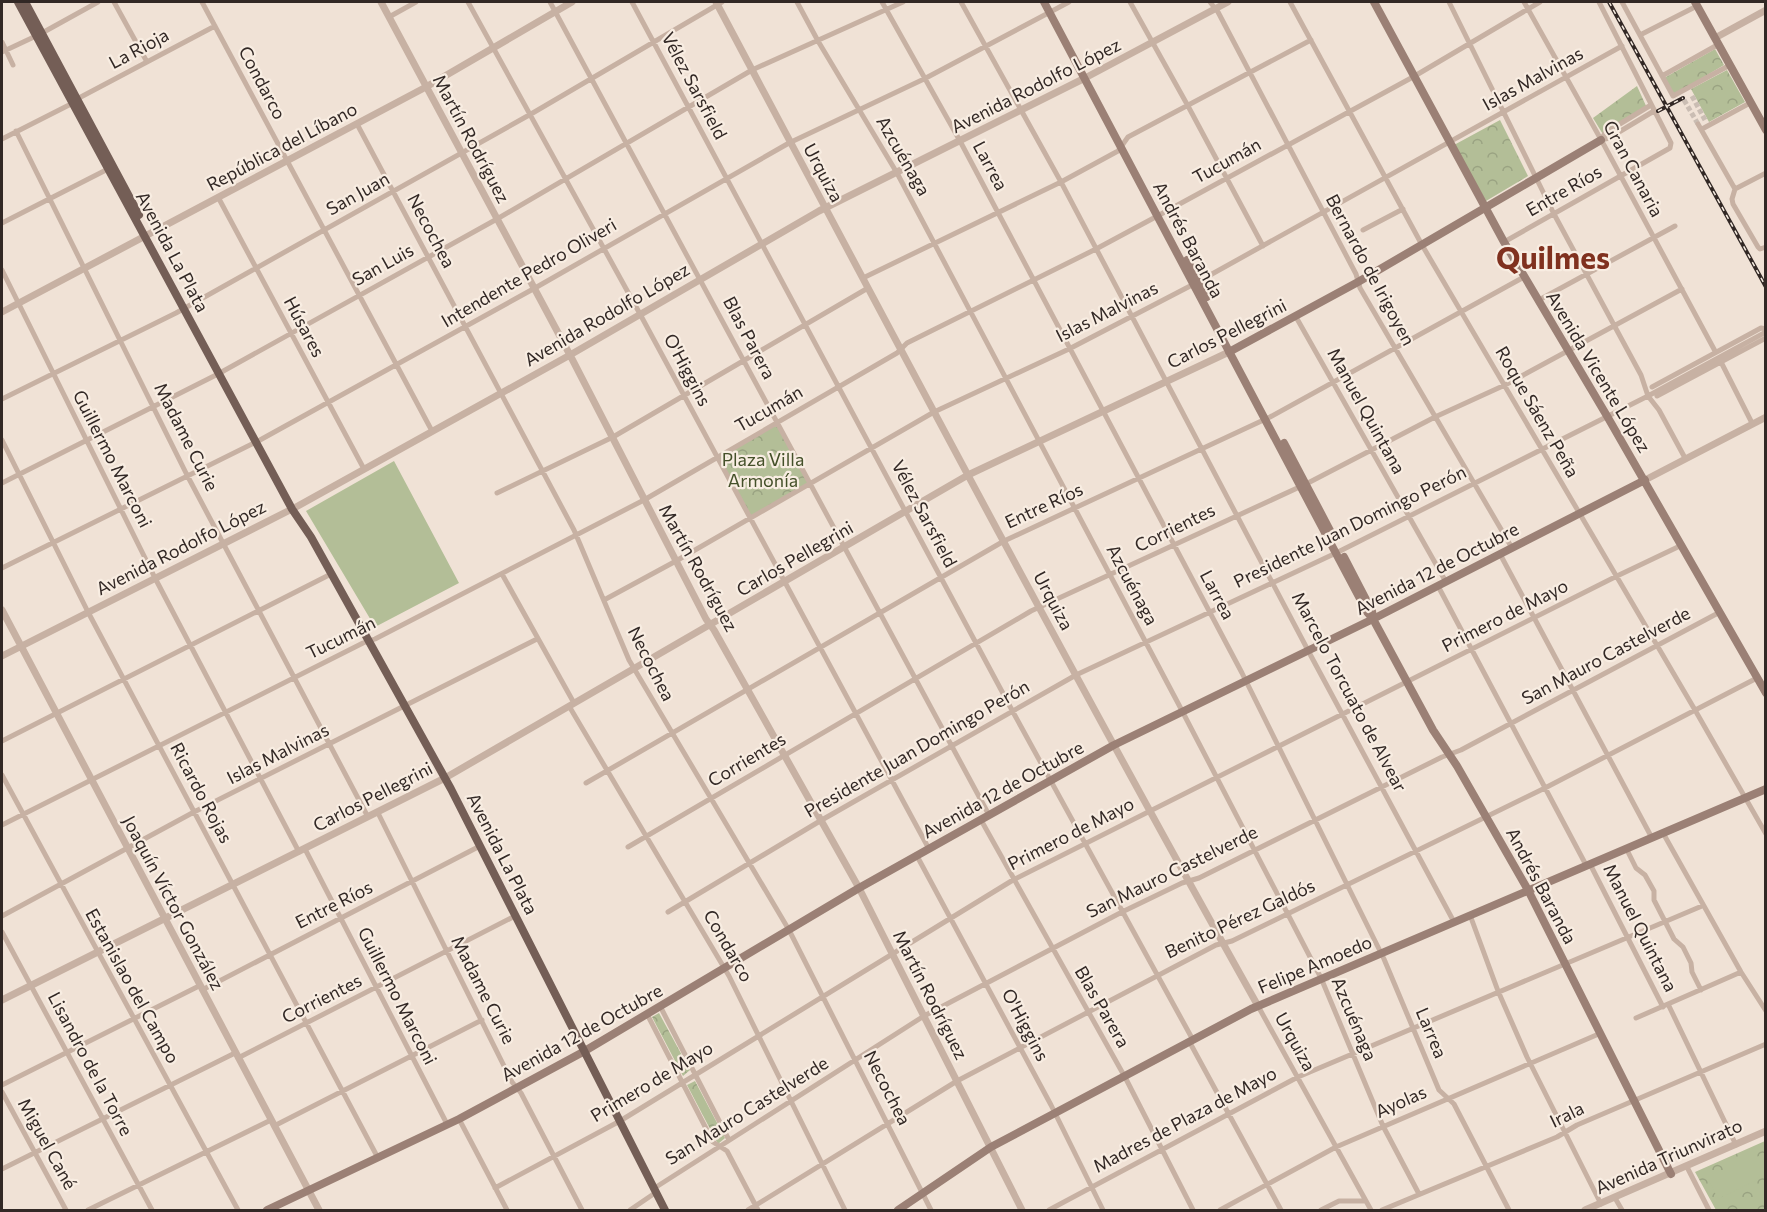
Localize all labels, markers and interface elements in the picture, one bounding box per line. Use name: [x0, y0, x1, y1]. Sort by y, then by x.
street label: La Rioja: [105, 23, 172, 73]
street label: Vélez Sarsfield: [657, 28, 732, 143]
street label: Avenida Rodolfo López: [947, 33, 1124, 137]
street label: Islas Malvinas: [1478, 41, 1587, 115]
street label: Condarco: [234, 42, 291, 123]
street label: Martín Rodríguez: [429, 71, 515, 206]
street label: República del Líbano: [203, 97, 361, 195]
street label: Azcuénaga: [872, 112, 936, 199]
street label: Gran Canaria: [1599, 117, 1668, 221]
street label: Tucumán: [1189, 132, 1264, 188]
street label: Larrea: [969, 137, 1013, 194]
street label: Urquiza: [799, 139, 849, 206]
street label: Entre Ríos: [1522, 160, 1605, 221]
street label: San Juan: [322, 167, 393, 219]
street label: Andrés Baranda: [1149, 178, 1229, 302]
street label: Avenida La Plata: [132, 187, 214, 316]
street label: Necochea: [403, 190, 461, 271]
street label: Bernardo de Irigoyen: [1322, 190, 1420, 349]
street label: Intendente Pedro Oliveri: [437, 213, 620, 331]
street label: San Luis: [348, 238, 417, 290]
district label: Quilmes: [1496, 238, 1610, 275]
street label: Avenida Rodolfo López: [520, 258, 693, 370]
street label: Islas Malvinas: [1052, 276, 1161, 346]
street label: Avenida Vicente López: [1542, 287, 1656, 456]
street label: Húsares: [280, 292, 330, 361]
street label: Blas Parera: [719, 292, 781, 383]
street label: Carlos Pellegrini: [1163, 293, 1290, 373]
street label: O'Higgins: [660, 329, 716, 410]
street label: Roque Sáenz Peña: [1491, 342, 1584, 481]
street label: Manuel Quintana: [1323, 344, 1411, 477]
street label: Madame Curie: [150, 379, 224, 494]
street label: Tucumán: [731, 380, 806, 436]
street label: Guillermo Marconi: [69, 386, 157, 531]
park label: Plaza Villa Armonía: [722, 448, 804, 491]
street label: Vélez Sarsfield: [887, 456, 962, 571]
street label: Presidente Juan Domingo Perón: [1230, 460, 1470, 592]
street label: Entre Ríos: [1001, 477, 1086, 533]
street label: Avenida Rodolfo López: [92, 495, 269, 599]
street label: Corrientes: [1131, 498, 1218, 556]
street label: Martín Rodríguez: [655, 500, 743, 635]
street label: Carlos Pellegrini: [732, 516, 857, 601]
street label: Avenida 12 de Octubre: [1351, 517, 1522, 619]
street label: Azcuénaga: [1102, 540, 1163, 629]
street label: Larrea: [1196, 566, 1240, 623]
street label: Urquiza: [1029, 567, 1079, 634]
street label: Primero de Mayo: [1438, 574, 1571, 656]
street label: Marcelo Torcuato de Alvear: [1288, 588, 1412, 795]
street label: San Mauro Castelverde: [1517, 601, 1694, 709]
street label: Tucumán: [302, 611, 379, 663]
street label: Necochea: [624, 623, 680, 705]
street label: Presidente Juan Domingo Perón: [800, 675, 1033, 822]
street label: Islas Malvinas: [223, 718, 332, 788]
street label: Corrientes: [704, 727, 789, 791]
street label: Avenida 12 de Octubre: [918, 736, 1087, 843]
street label: Ricardo Rojas: [166, 738, 238, 847]
street label: Carlos Pellegrini: [309, 756, 436, 836]
street label: Avenida La Plata: [463, 789, 543, 918]
street label: Primero de Mayo: [1004, 792, 1137, 874]
street label: Joaquín Víctor González: [119, 812, 229, 993]
street label: San Mauro Castelverde: [1082, 820, 1261, 922]
street label: Andrés Baranda: [1502, 824, 1582, 948]
street label: Manuel Quintana: [1599, 860, 1683, 995]
street label: Benito Pérez Galdós: [1161, 874, 1318, 963]
street label: Entre Ríos: [291, 875, 376, 933]
street label: Estanislao del Campo: [81, 904, 185, 1067]
street label: Condarco: [699, 905, 758, 986]
street label: Guillermo Marconi: [354, 923, 442, 1068]
street label: Martín Rodríguez: [889, 926, 973, 1063]
street label: Felipe Amoedo: [1254, 930, 1375, 998]
street label: Madame Curie: [447, 932, 521, 1047]
street label: Blas Parera: [1071, 962, 1135, 1051]
street label: Corrientes: [278, 969, 365, 1028]
street label: Azcuénaga: [1327, 974, 1382, 1064]
street label: Avenida 12 de Octubre: [497, 979, 666, 1086]
street label: O'Higgins: [998, 984, 1054, 1065]
street label: Lisandro de la Torre: [44, 988, 138, 1139]
street label: Larrea: [1411, 1004, 1452, 1061]
street label: Urquiza: [1271, 1008, 1321, 1075]
street label: Primero de Mayo: [586, 1036, 717, 1126]
street label: Necochea: [860, 1047, 916, 1129]
street label: San Mauro Castelverde: [661, 1051, 832, 1169]
street label: Madres de Plaza de Mayo: [1089, 1061, 1280, 1177]
street label: Ayolas: [1372, 1080, 1430, 1122]
street label: Miguel Cané: [14, 1094, 82, 1193]
street label: Irala: [1546, 1096, 1587, 1132]
street label: Avenida Triunvirato: [1592, 1114, 1746, 1198]

